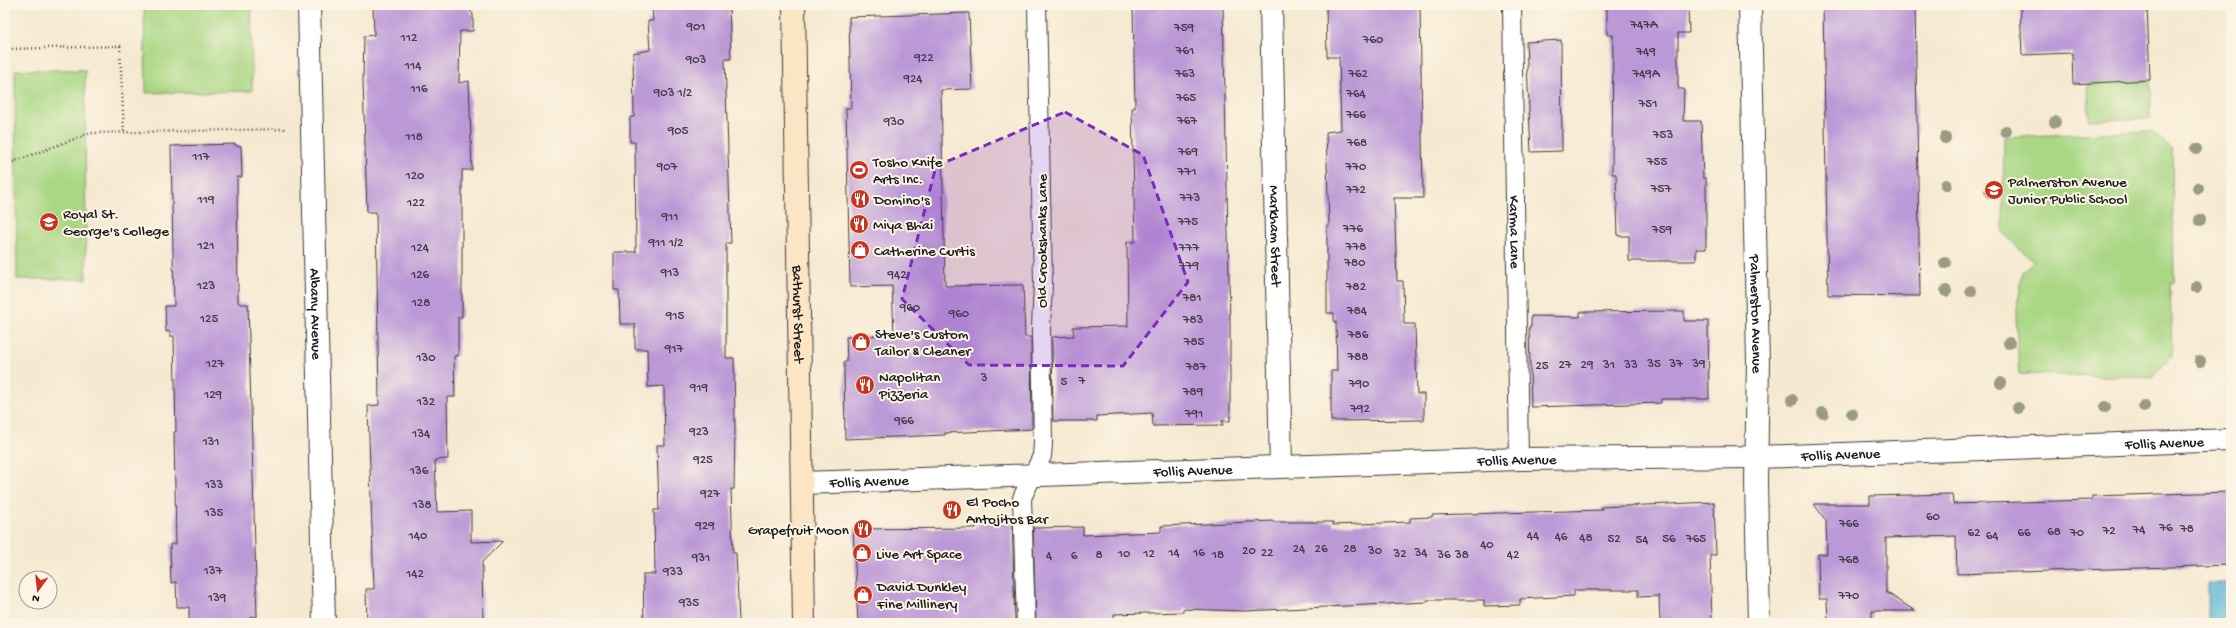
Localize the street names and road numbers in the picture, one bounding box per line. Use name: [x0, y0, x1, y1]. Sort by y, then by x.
street label: Old Crookshanks Lane: [1034, 174, 1052, 308]
street label: Markham Street: [1264, 185, 1284, 289]
street label: Karma Lane: [1504, 195, 1523, 269]
street label: Palmerston Avenue: [1745, 253, 1765, 374]
street label: Bathurst Street: [787, 264, 807, 365]
street label: Albany Avenue: [304, 268, 325, 360]
street label: Follis Avenue: [2123, 434, 2205, 455]
street label: Follis Avenue: [1799, 446, 1881, 466]
street label: Follis Avenue: [1476, 452, 1557, 471]
street label: Follis Avenue: [1152, 462, 1233, 482]
street label: Follis Avenue: [828, 472, 909, 493]

